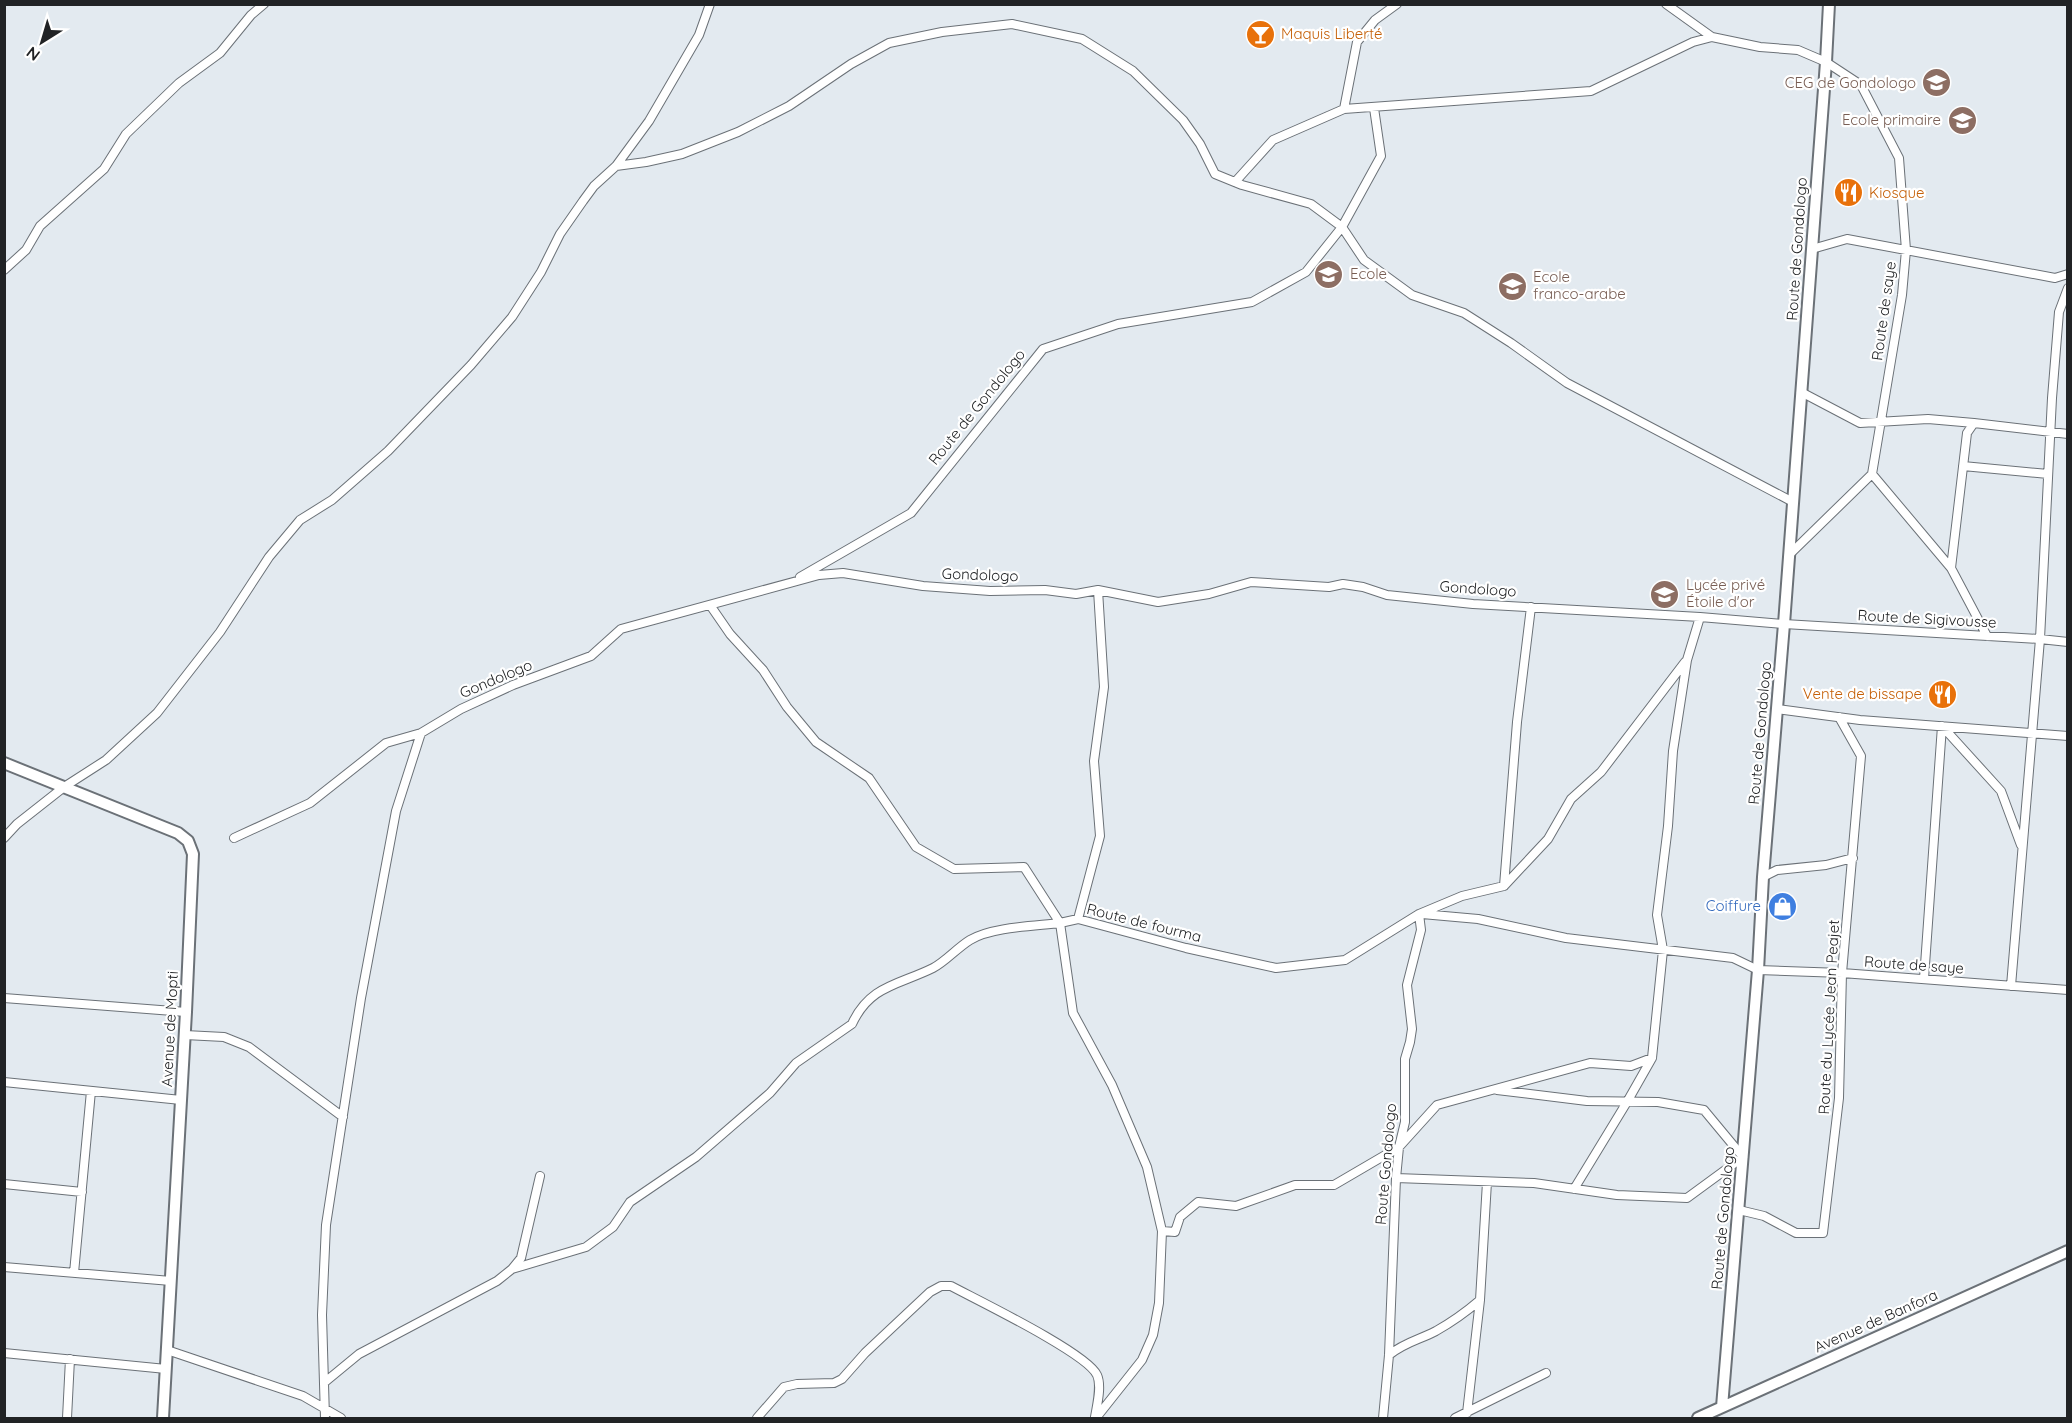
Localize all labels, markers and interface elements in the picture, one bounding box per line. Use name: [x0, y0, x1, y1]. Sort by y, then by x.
north arrow: [12, 12, 72, 72]
bar icon: Maquis Liberté: [1244, 18, 1276, 50]
place label: Maquis Liberté: [1281, 24, 1382, 43]
text: N: [22, 42, 44, 66]
school or university icon: CEG de Gondologo: [1921, 67, 1953, 99]
place label: CEG de Gondologo: [1785, 73, 1916, 92]
school or university icon: Ecole primaire: [1946, 104, 1978, 136]
place label: Ecole primaire: [1842, 110, 1941, 129]
street label: Route de Gondologo: [1782, 177, 1811, 321]
restaurant icon: Kiosque: [1832, 177, 1864, 209]
place label: Kiosque: [1869, 183, 1925, 202]
school or university icon: Ecole: [1313, 258, 1345, 290]
street label: Route de saye: [1867, 260, 1900, 362]
place label: Ecole: [1350, 264, 1387, 283]
place label: Ecole franco-arabe: [1533, 267, 1626, 303]
school or university icon: Ecole franco-arabe: [1496, 270, 1528, 302]
street label: Route de Gondologo: [924, 345, 1029, 468]
street label: Gondologo: [941, 564, 1019, 585]
place label: Lycée privé Étoile d'or: [1686, 575, 1765, 611]
street label: Gondologo: [1439, 576, 1517, 601]
school or university icon: Lycée privé Étoile d'or: [1649, 578, 1681, 610]
street label: Route de Sigivousse: [1857, 605, 1997, 632]
street label: Gondologo: [457, 655, 535, 702]
street label: Route de Gondologo: [1744, 661, 1775, 805]
restaurant icon: Vente de bissape: [1927, 678, 1959, 710]
place label: Vente de bissape: [1803, 684, 1922, 703]
shop icon: Coiffure: [1766, 890, 1798, 922]
place label: Coiffure: [1706, 896, 1761, 915]
street label: Route de fourma: [1085, 899, 1204, 946]
street label: Route du Lycée Jean Peajet: [1814, 919, 1843, 1115]
street label: Route de saye: [1864, 952, 1965, 977]
street label: Avenue de Mopti: [157, 971, 182, 1087]
street label: Route Gondologo: [1371, 1102, 1400, 1226]
street label: Route de Gondologo: [1707, 1146, 1738, 1290]
street label: Avenue de Banfora: [1811, 1285, 1940, 1356]

